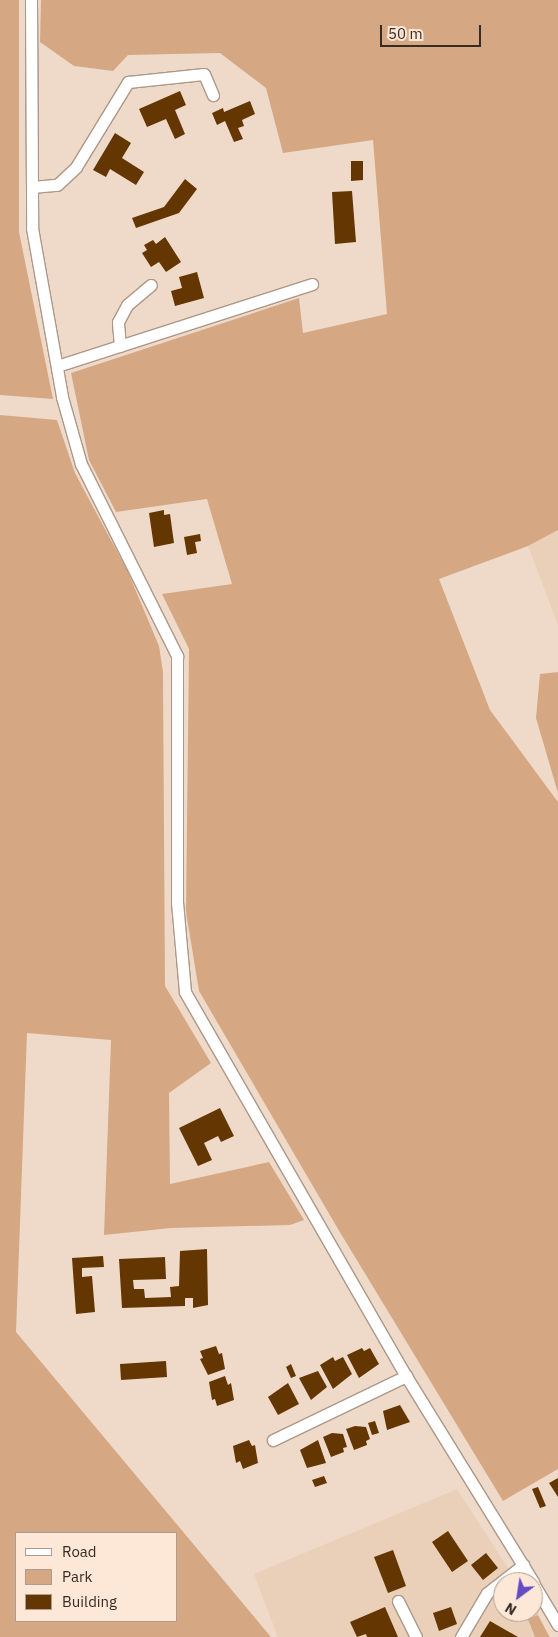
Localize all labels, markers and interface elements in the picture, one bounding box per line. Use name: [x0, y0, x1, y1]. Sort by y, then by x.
scale bar: [383, 15, 484, 47]
text: 50 m: [388, 24, 423, 43]
legend: [15, 1532, 178, 1622]
text: Road: [62, 1542, 97, 1561]
text: Park: [62, 1567, 92, 1586]
north arrow: [493, 1572, 543, 1622]
text: Building: [62, 1592, 117, 1611]
text: N: [502, 1599, 520, 1619]

